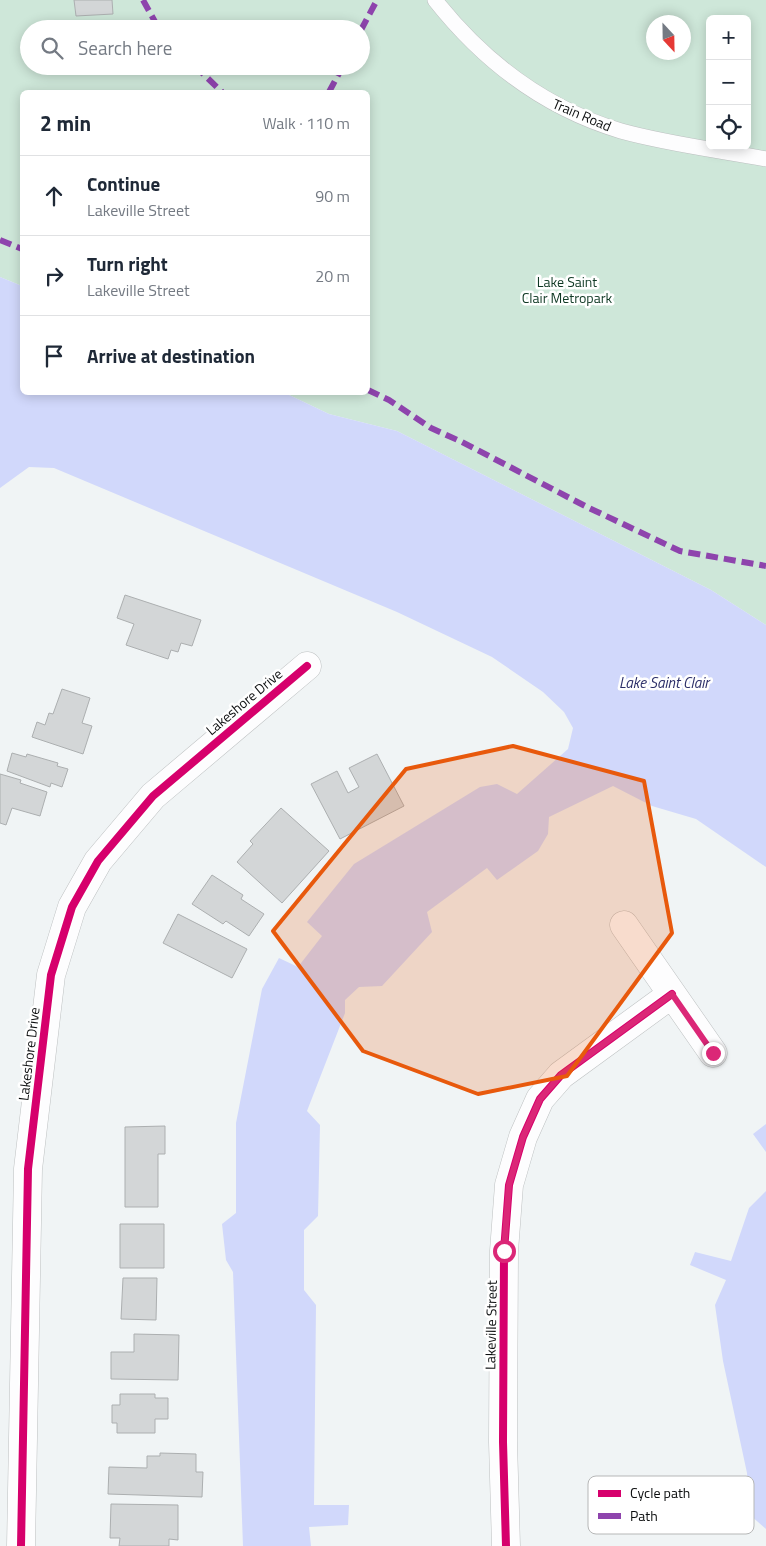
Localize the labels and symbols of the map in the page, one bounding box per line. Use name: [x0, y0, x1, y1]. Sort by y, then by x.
north arrow: [646, 15, 691, 60]
street label: Train Road: [550, 93, 615, 136]
park label: Lake Saint Clair Metropark: [522, 271, 613, 308]
street label: Lakeshore Drive: [201, 663, 287, 740]
water label: Lake Saint Clair: [619, 671, 711, 694]
street label: Lakeshore Drive: [12, 1006, 45, 1102]
route end: [702, 1042, 725, 1065]
route start: [493, 1240, 516, 1263]
street label: Lakeville Street: [479, 1280, 502, 1370]
legend: [588, 1476, 754, 1534]
text: Cycle path: [630, 1482, 690, 1503]
text: Path: [630, 1505, 658, 1526]

